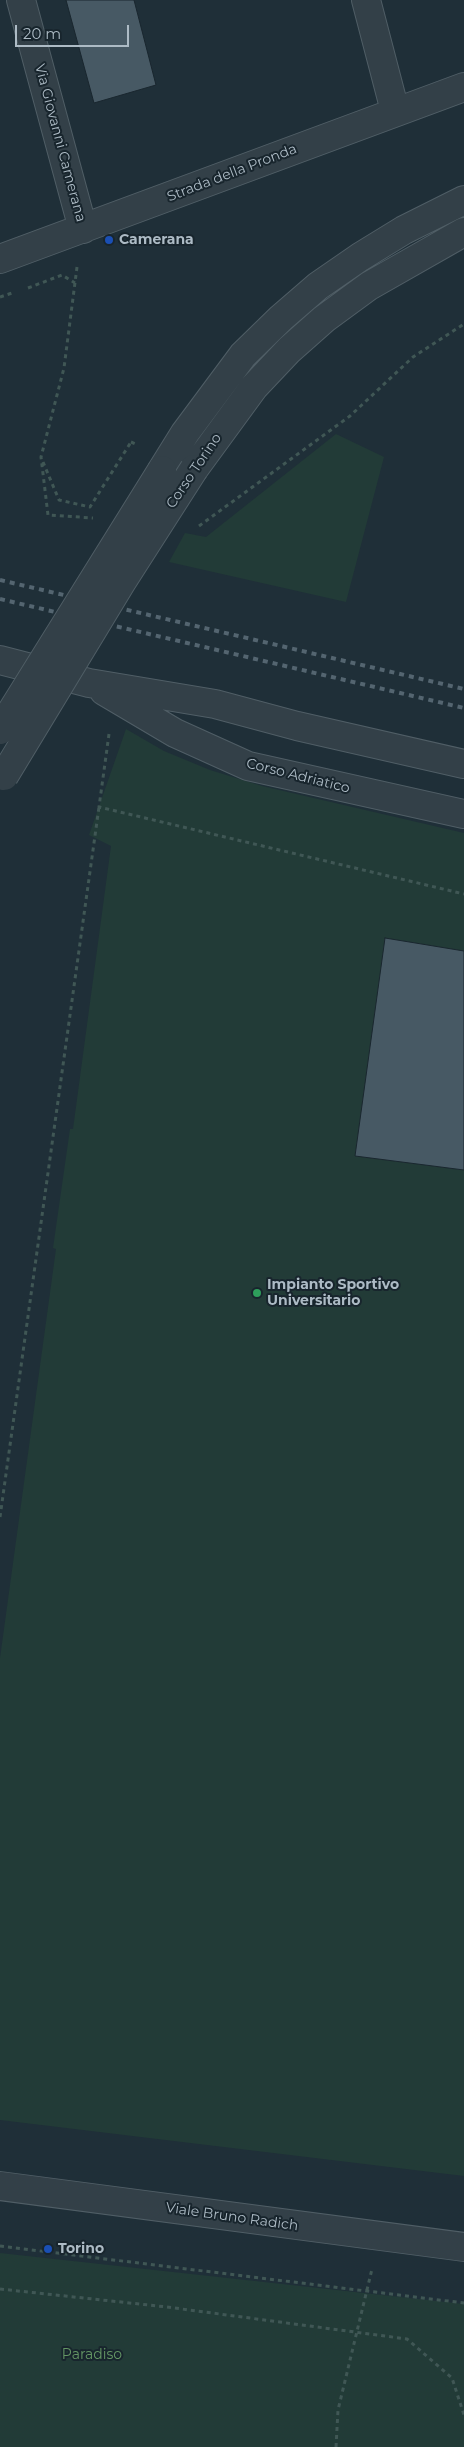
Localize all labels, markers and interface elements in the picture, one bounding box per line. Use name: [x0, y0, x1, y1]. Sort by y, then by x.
scale bar: [18, 15, 131, 47]
text: 20 m: [23, 24, 61, 43]
street label: Via Giovanni Camerana: [31, 62, 89, 224]
street label: Strada della Pronda: [165, 141, 299, 205]
place label: Camerana: [119, 232, 194, 248]
marker: Camerana: [103, 234, 115, 246]
street label: Corso Torino: [163, 430, 225, 512]
street label: Corso Adriatico: [244, 755, 352, 797]
place label: Impianto Sportivo Universitario: [267, 1277, 399, 1310]
marker: Impianto Sportivo Universitario: [251, 1287, 263, 1299]
street label: Viale Bruno Radich: [165, 2199, 299, 2235]
place label: Torino: [58, 2241, 104, 2257]
marker: Torino: [42, 2243, 54, 2255]
park label: Paradiso: [62, 2347, 122, 2363]

